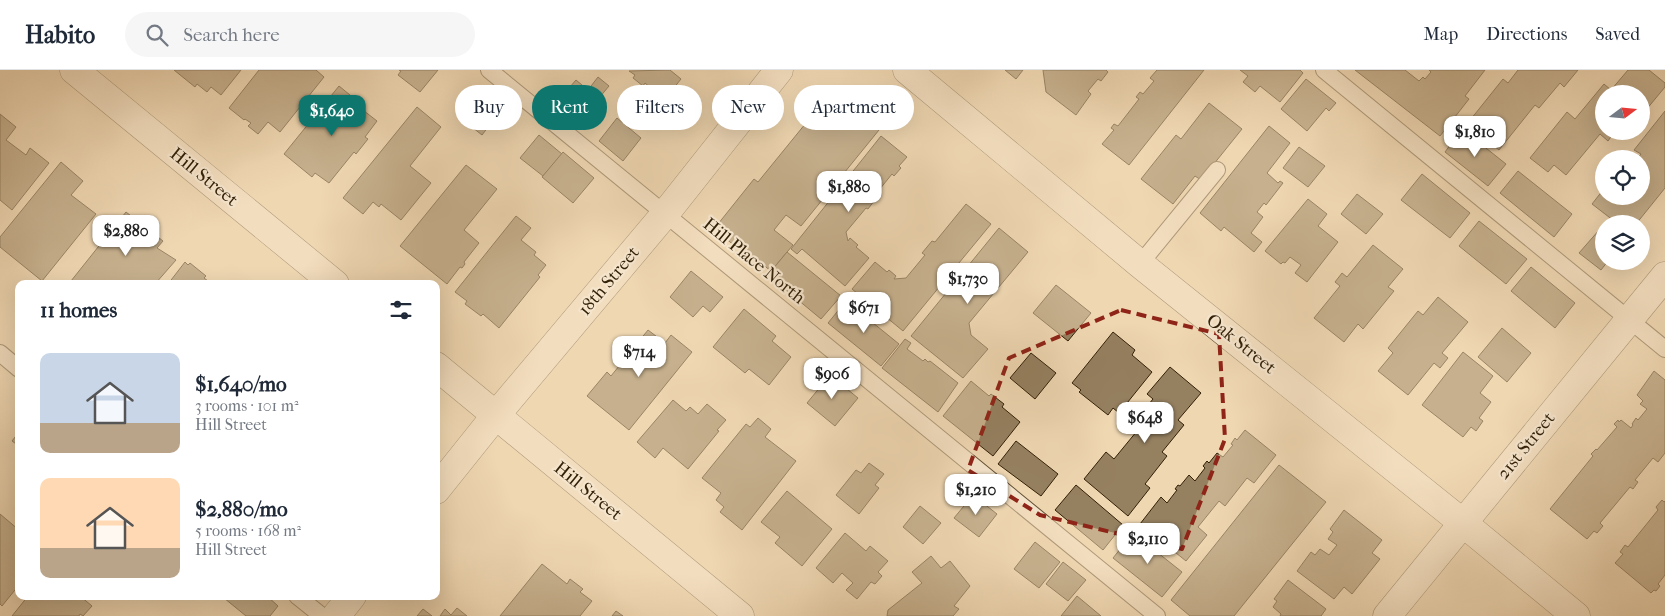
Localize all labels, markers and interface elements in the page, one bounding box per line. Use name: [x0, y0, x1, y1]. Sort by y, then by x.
search box: [125, 12, 475, 57]
text: Habito: [25, 21, 95, 49]
icon: search: [143, 21, 171, 49]
text: Search here: [183, 24, 280, 46]
text: Map: [1424, 24, 1458, 45]
text: Directions: [1486, 24, 1567, 45]
text: Saved: [1595, 24, 1640, 45]
chip: Buy: [455, 85, 522, 130]
chip: Rent: [532, 85, 607, 130]
chip: Filters: [617, 85, 702, 130]
chip: New: [712, 85, 784, 130]
chip: Apartment: [794, 85, 914, 130]
north arrow: [1595, 85, 1650, 140]
map controls: [1595, 85, 1650, 270]
pin: $1,640: [291, 94, 373, 137]
text: $1,640: [310, 101, 354, 120]
pin: $1,810: [1434, 116, 1516, 158]
text: $1,810: [1455, 122, 1495, 141]
street label: Hill Street: [166, 143, 242, 211]
button: locate: [1595, 150, 1650, 205]
pin: $1,880: [808, 170, 890, 213]
text: $1,880: [828, 177, 870, 196]
pin: $2,880: [85, 214, 167, 257]
street label: Hill Place North: [699, 214, 809, 308]
button: layers: [1595, 215, 1650, 270]
text: $2,880: [103, 221, 149, 240]
street label: 18th Street: [574, 242, 644, 320]
pin: $1,730: [927, 262, 1009, 305]
text: $1,730: [948, 269, 988, 288]
pin: $671: [834, 292, 894, 334]
icon: filters: [387, 296, 415, 324]
text: 11 homes: [40, 298, 117, 322]
text: $671: [849, 298, 879, 317]
street label: Oak Street: [1202, 310, 1280, 379]
pin: $714: [609, 336, 669, 378]
text: $714: [623, 342, 655, 361]
pin: $906: [802, 358, 862, 400]
text: $906: [815, 364, 849, 383]
text: $1,640/mo: [195, 372, 287, 396]
icon: home: [80, 373, 140, 433]
text: 3 rooms · 101 m²: [195, 396, 298, 415]
pin: $648: [1115, 402, 1175, 444]
text: $648: [1128, 408, 1162, 427]
street label: 21st Street: [1493, 408, 1560, 484]
text: Hill Street: [195, 415, 267, 434]
street label: Hill Street: [550, 457, 626, 525]
pin: $1,210: [935, 474, 1017, 516]
text: $1,210: [956, 480, 996, 499]
text: $2,880/mo: [195, 497, 288, 521]
icon: home: [80, 498, 140, 558]
text: 5 rooms · 168 m²: [195, 521, 301, 540]
pin: $2,110: [1107, 522, 1189, 565]
text: $2,110: [1128, 529, 1168, 548]
text: Hill Street: [195, 540, 267, 559]

